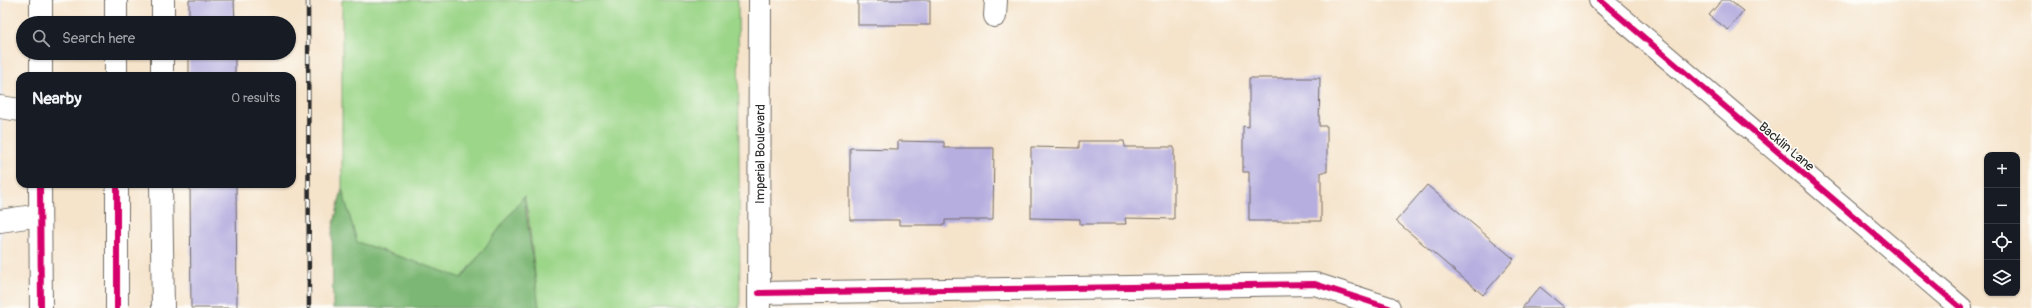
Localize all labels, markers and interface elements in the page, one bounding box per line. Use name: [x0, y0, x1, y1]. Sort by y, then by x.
search box: [16, 16, 296, 60]
icon: search: [30, 27, 52, 49]
text: Search here: [62, 29, 135, 48]
text: Nearby: [32, 88, 81, 109]
text: 0 results: [231, 90, 280, 106]
street label: Imperial Boulevard: [752, 104, 769, 204]
street label: Backlin Lane: [1755, 119, 1818, 175]
map controls: [1984, 152, 2020, 296]
button: +: [1984, 152, 2020, 188]
button: −: [1984, 188, 2020, 224]
button: locate: [1984, 224, 2020, 260]
button: layers: [1984, 260, 2020, 296]

